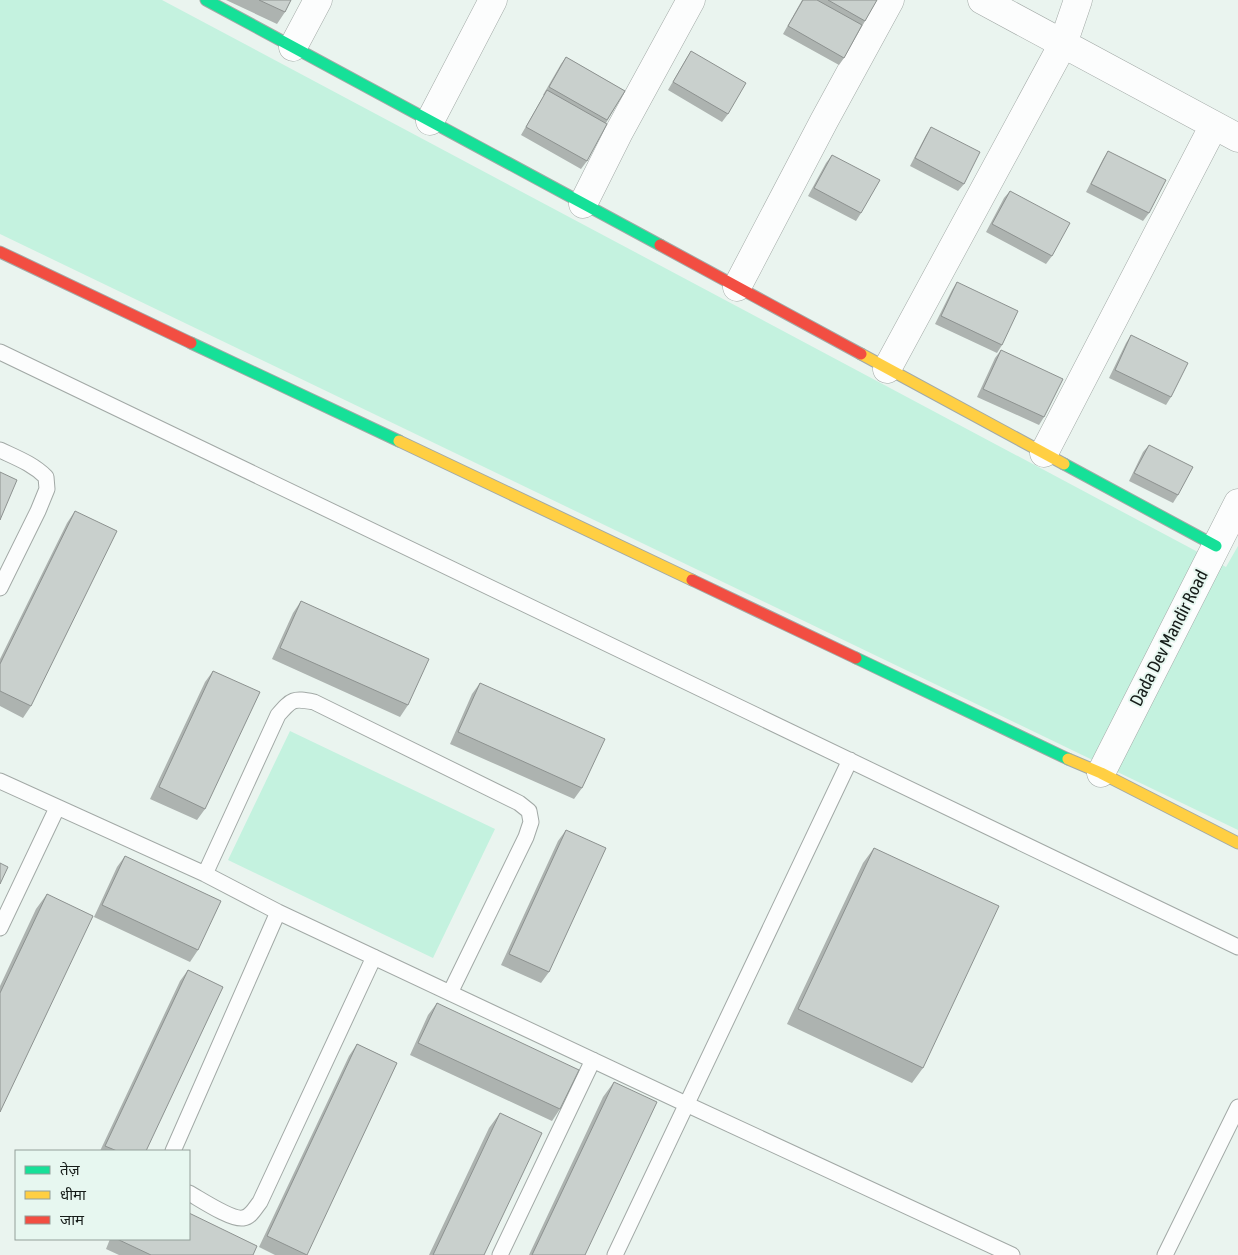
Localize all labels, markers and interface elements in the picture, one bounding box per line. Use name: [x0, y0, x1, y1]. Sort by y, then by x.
street label: Dada Dev Mandir Road: [1125, 566, 1212, 709]
legend: [15, 1150, 190, 1240]
text: तेज़: [60, 1161, 81, 1178]
text: धीमा: [60, 1186, 87, 1203]
text: जाम: [60, 1211, 85, 1228]

